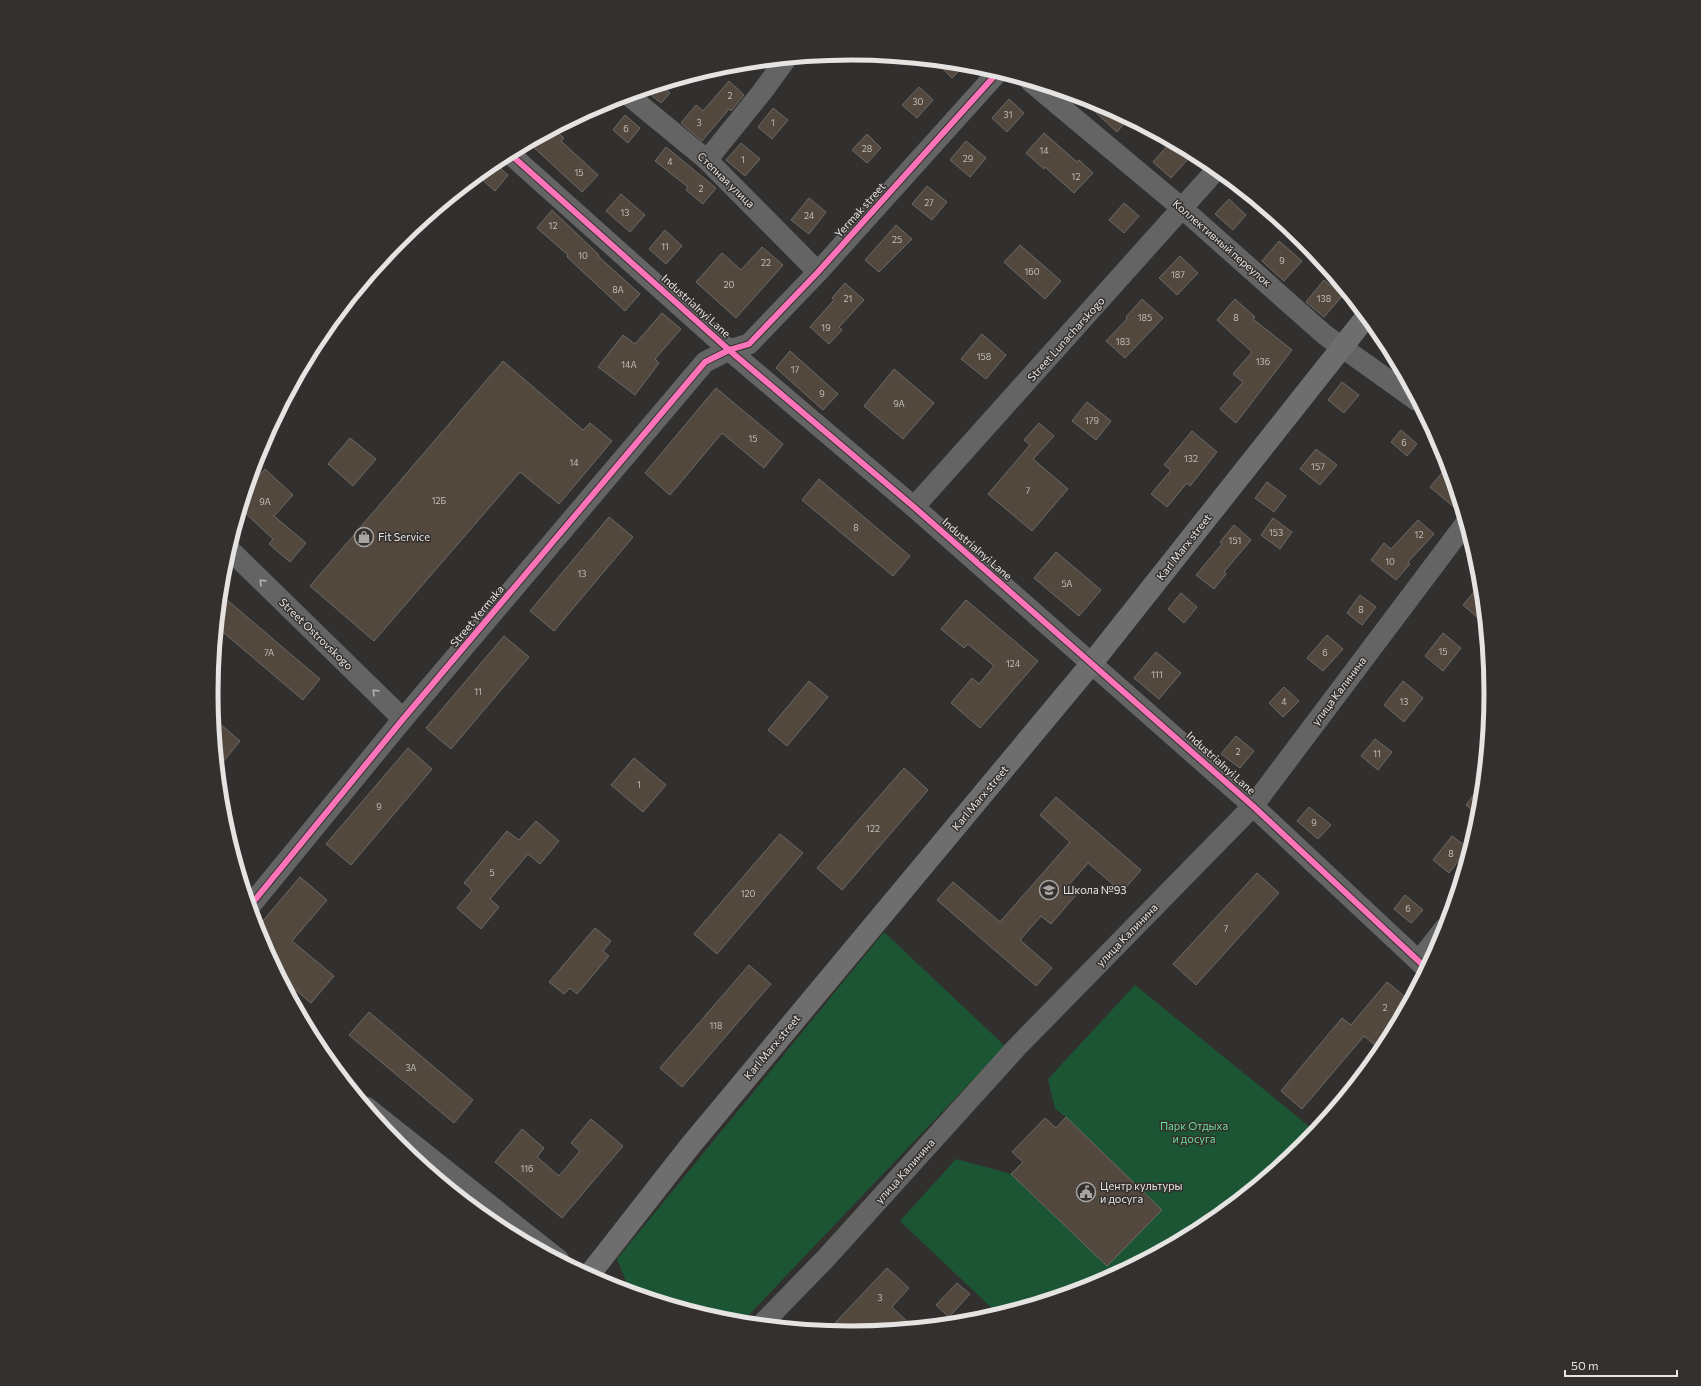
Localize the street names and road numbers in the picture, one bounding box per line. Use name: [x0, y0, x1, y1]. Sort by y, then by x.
street label: Степная улица: [695, 149, 758, 210]
street label: Yermak street: [832, 179, 888, 240]
street label: Коллективный переулок: [1170, 196, 1274, 289]
street label: Industrialnyi Lane: [659, 271, 734, 340]
street label: Street Lunacharskogo: [1024, 293, 1107, 384]
street label: Karl Marx street: [1154, 511, 1214, 582]
street label: Industrialnyi Lane: [940, 515, 1015, 583]
street label: Street Yermaka: [447, 582, 506, 649]
street label: Street Ostrovskogo: [277, 595, 356, 672]
street label: улица Калинина: [1309, 654, 1369, 728]
street label: Industrialnyi Lane: [1184, 728, 1259, 797]
street label: Karl Marx street: [949, 762, 1011, 833]
street label: улица Калинина: [1093, 900, 1160, 969]
street label: Karl Marx street: [741, 1011, 803, 1082]
street label: улица Калинина: [872, 1136, 937, 1206]

